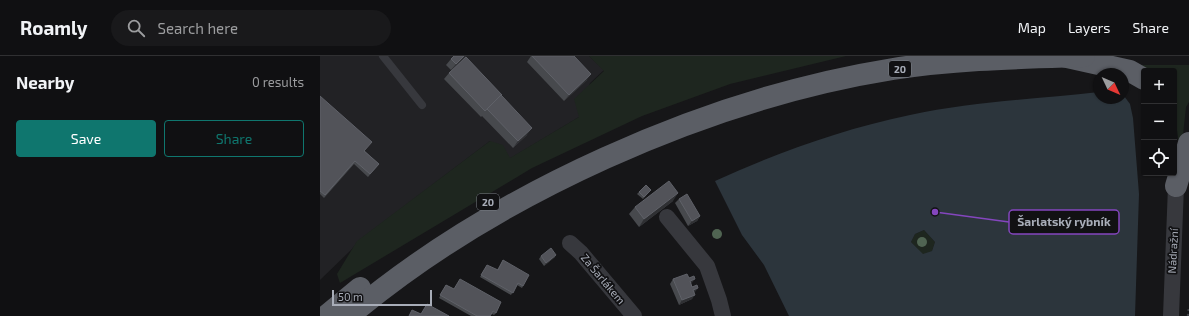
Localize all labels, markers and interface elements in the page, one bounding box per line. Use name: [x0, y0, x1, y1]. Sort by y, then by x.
search box: [111, 10, 391, 46]
text: Roamly: [20, 16, 87, 39]
icon: search: [125, 17, 147, 39]
text: Search here: [157, 19, 238, 37]
text: Map: [1018, 19, 1046, 36]
text: Layers: [1068, 19, 1110, 36]
text: Share: [1132, 19, 1169, 36]
road number: 20: [889, 61, 911, 77]
north arrow: [1093, 68, 1129, 104]
map controls: [1141, 68, 1177, 176]
button: +: [1141, 68, 1177, 104]
text: Nearby: [16, 72, 74, 92]
text: 0 results: [252, 74, 304, 90]
button: −: [1141, 104, 1177, 140]
button: Save: [16, 120, 156, 157]
button: Share: [164, 120, 304, 157]
button: locate: [1141, 140, 1177, 176]
road number: 20: [477, 194, 499, 210]
callout: Šarlatský rybník: [1009, 210, 1119, 234]
text: Šarlatský rybník: [1017, 214, 1111, 229]
street label: Nádražní: [1165, 227, 1180, 274]
street label: Za Šarlákem: [579, 251, 628, 306]
scale bar: [332, 288, 432, 307]
text: 50 m: [338, 290, 363, 303]

